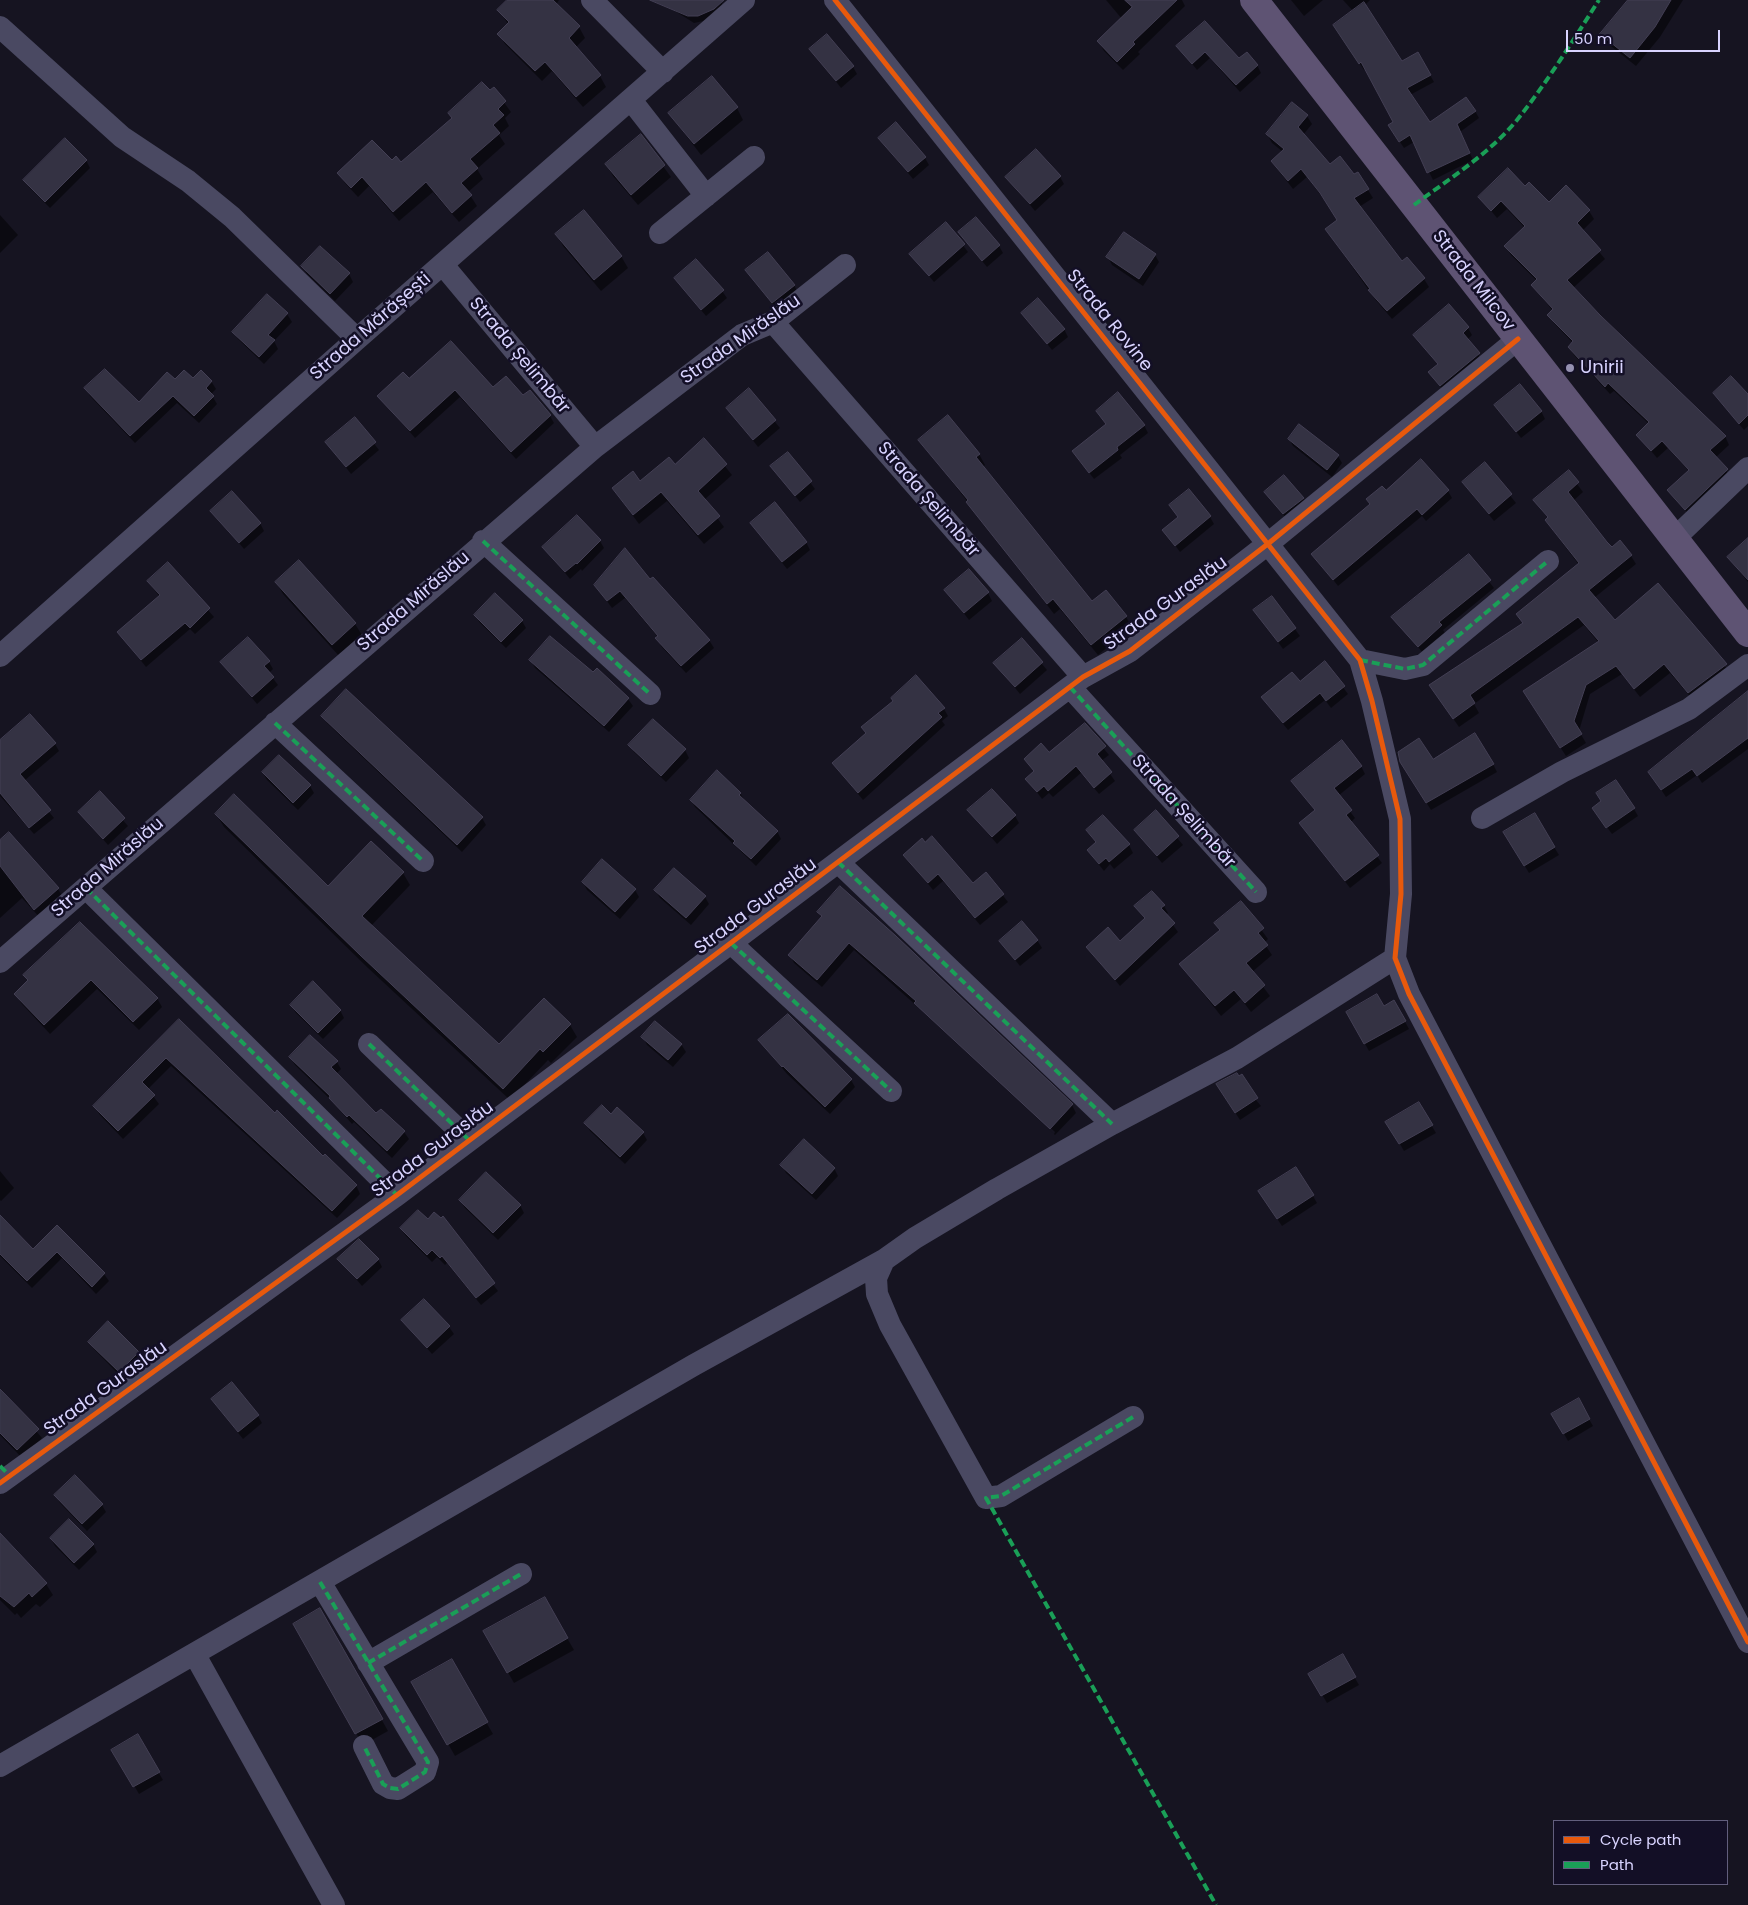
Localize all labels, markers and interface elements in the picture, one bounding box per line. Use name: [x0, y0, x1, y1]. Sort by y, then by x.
scale bar: [1568, 20, 1722, 52]
text: 50 m: [1574, 28, 1612, 49]
street label: Strada Milcov: [1427, 226, 1519, 336]
street label: Strada Rovine: [1061, 266, 1157, 376]
street label: Strada Mărășești: [306, 269, 436, 385]
street label: Strada Mirăslău: [677, 291, 805, 389]
street label: Strada Șelimbăr: [464, 293, 574, 419]
place label: Unirii: [1580, 357, 1624, 379]
marker: Unirii: [1564, 362, 1576, 374]
street label: Strada Șelimbăr: [872, 438, 984, 562]
street label: Strada Mirăslău: [354, 547, 474, 657]
street label: Strada Guraslău: [1100, 552, 1232, 656]
street label: Strada Șelimbăr: [1126, 751, 1240, 873]
street label: Strada Mirăslău: [48, 813, 168, 923]
street label: Strada Guraslău: [691, 854, 821, 960]
street label: Strada Guraslău: [368, 1097, 498, 1203]
street label: Strada Guraslău: [40, 1337, 172, 1441]
legend: [1553, 1820, 1728, 1885]
text: Cycle path: [1600, 1829, 1681, 1850]
text: Path: [1600, 1854, 1634, 1875]

